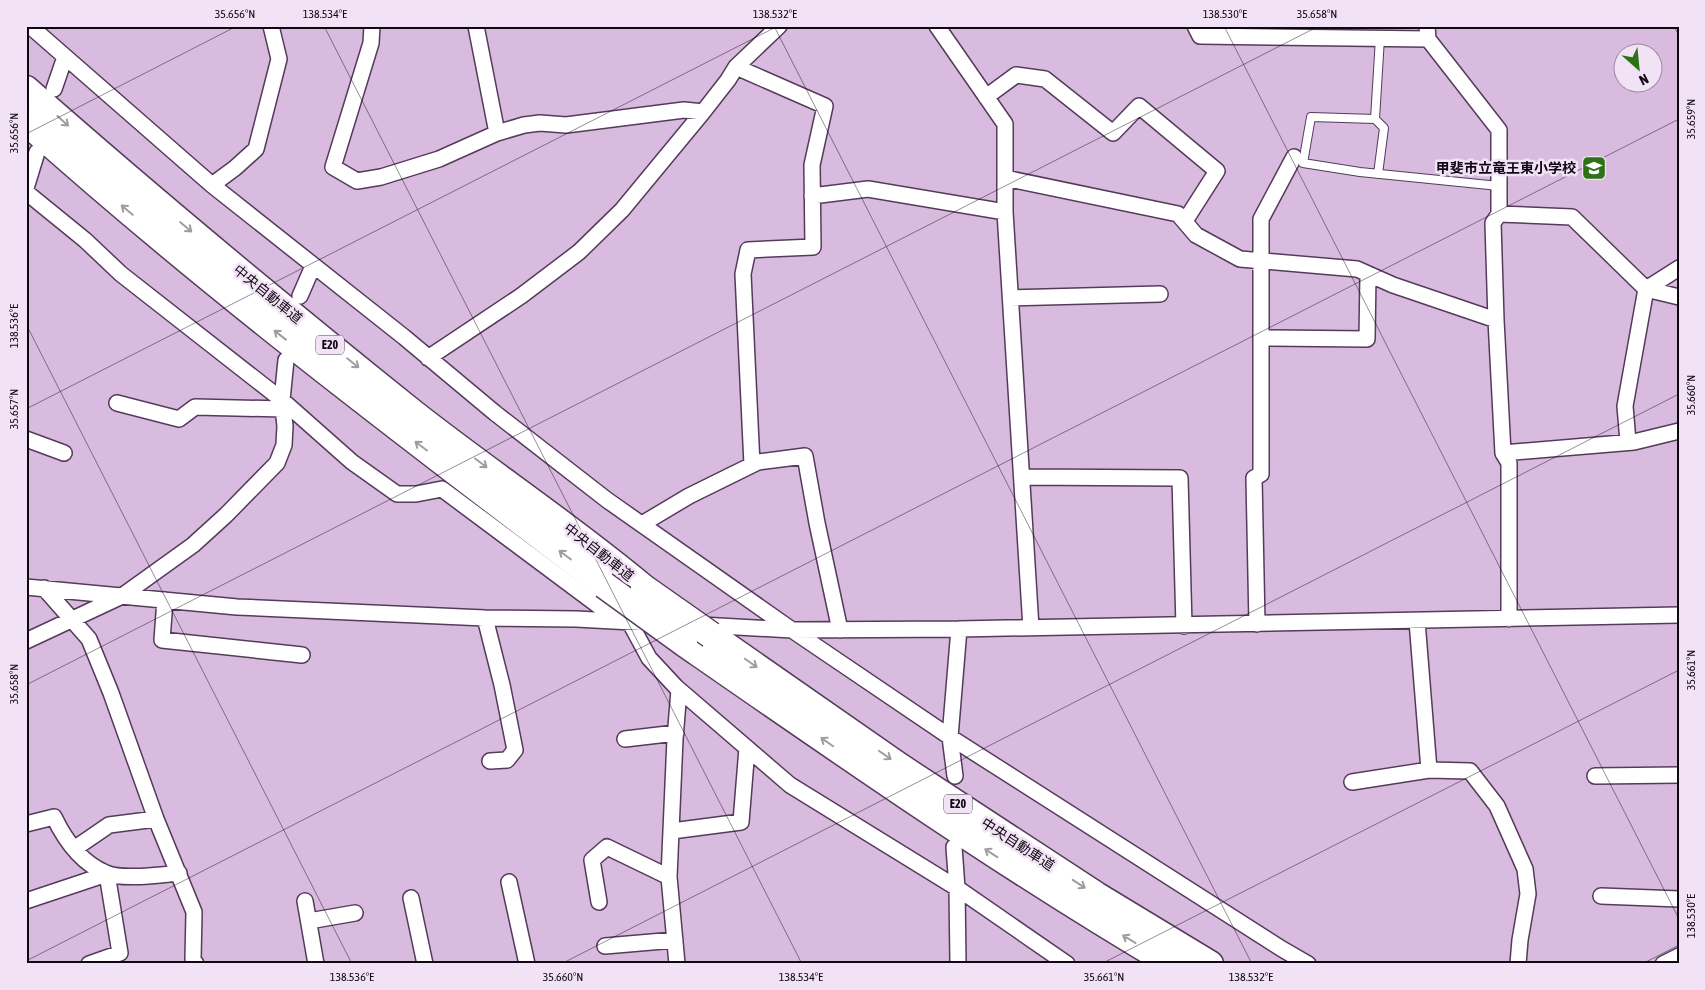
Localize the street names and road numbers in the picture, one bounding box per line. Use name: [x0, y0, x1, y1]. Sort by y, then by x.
street label: 中央自動車道: [230, 261, 306, 327]
road number: E20: [316, 336, 344, 354]
street label: 中央自動車道: [561, 520, 637, 584]
road number: E20: [944, 794, 972, 814]
street label: 中央自動車道: [978, 814, 1058, 874]

